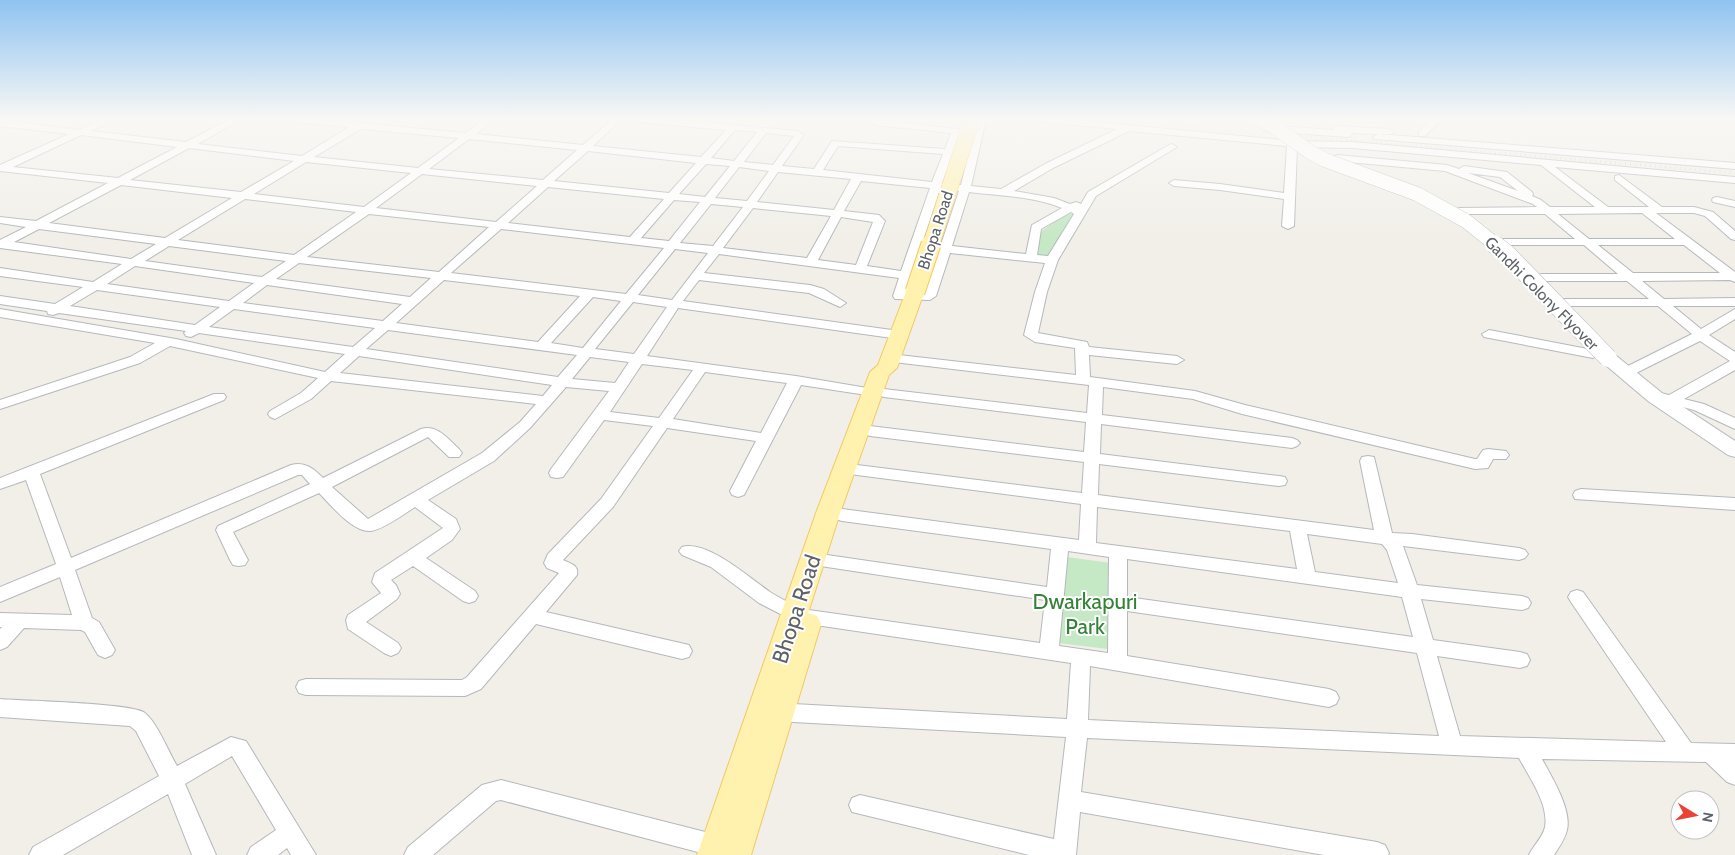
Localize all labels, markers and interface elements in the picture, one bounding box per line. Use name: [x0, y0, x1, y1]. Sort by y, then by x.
street label: Bhopa Road: [914, 188, 957, 272]
street label: Gandhi Colony Flyover: [1481, 233, 1603, 355]
street label: Bhopa Road: [766, 551, 827, 667]
park label: Dwarkapuri Park: [1032, 588, 1138, 640]
north arrow: [1670, 790, 1720, 840]
text: N: [1698, 811, 1718, 824]

